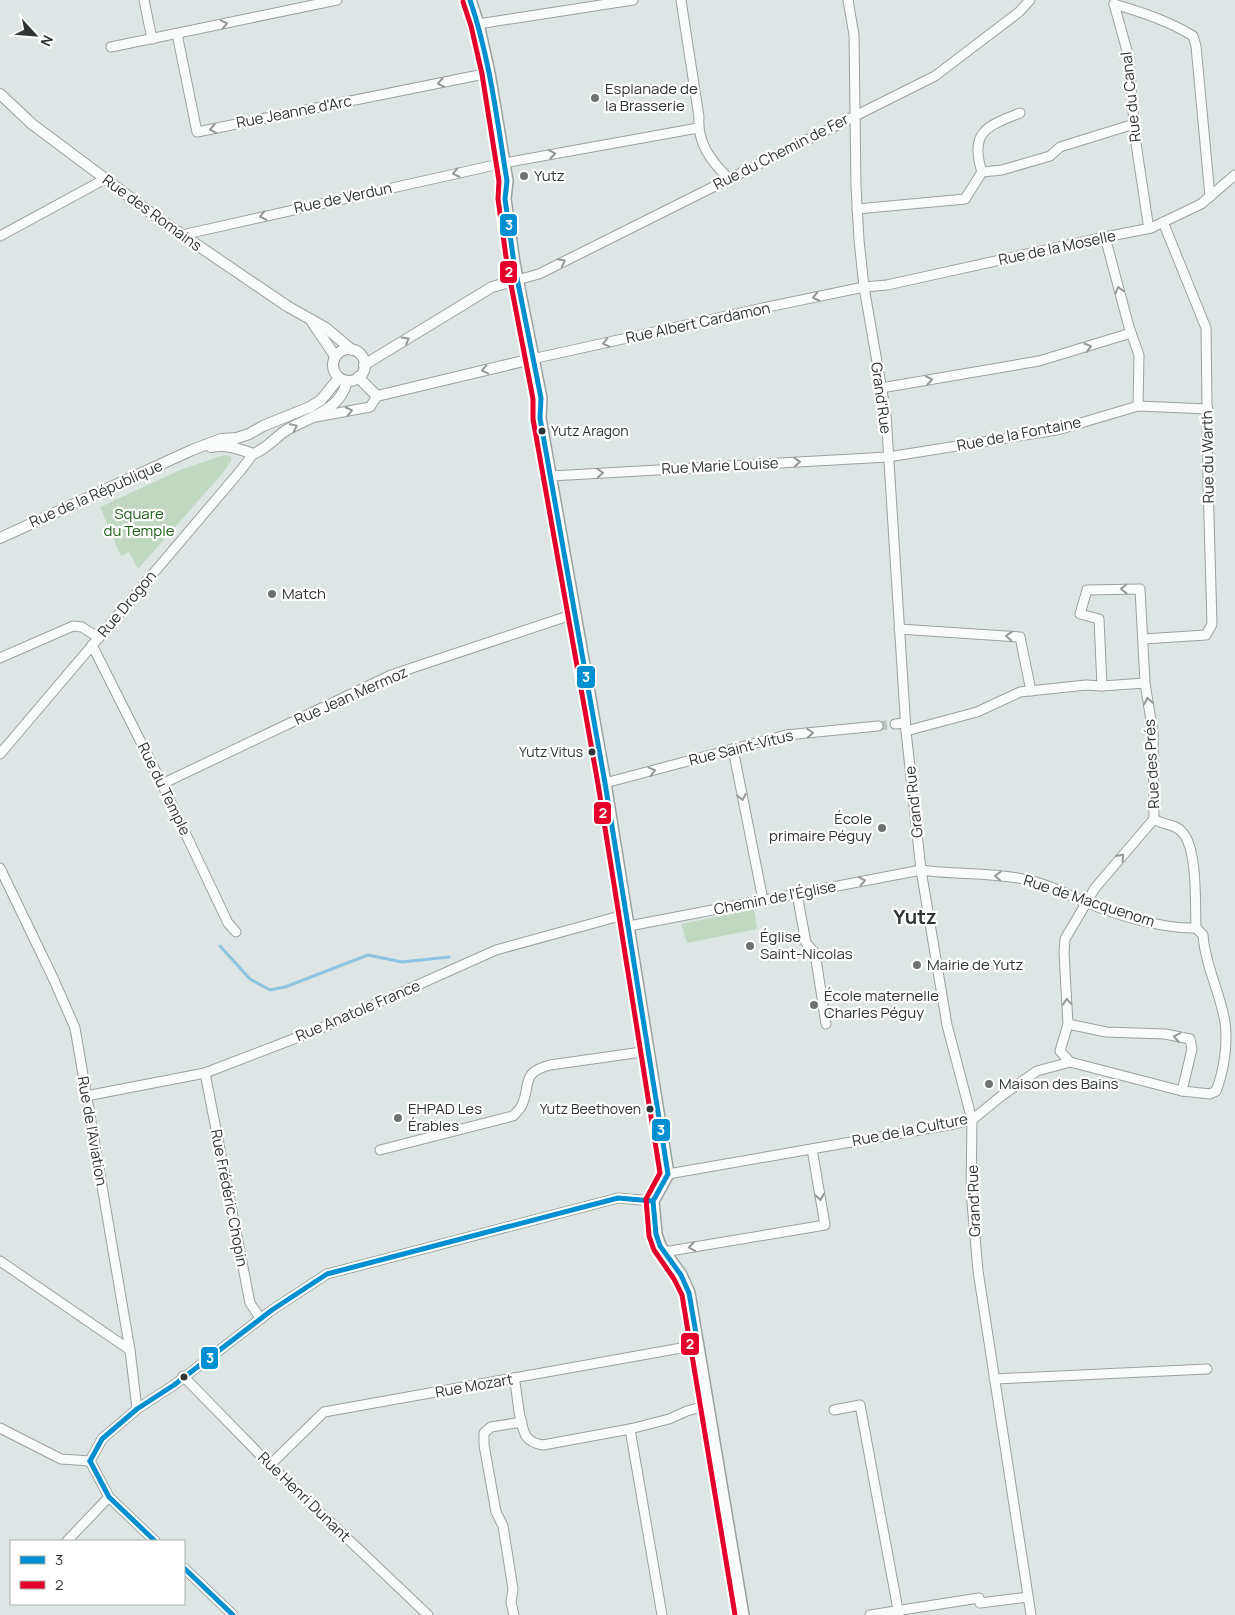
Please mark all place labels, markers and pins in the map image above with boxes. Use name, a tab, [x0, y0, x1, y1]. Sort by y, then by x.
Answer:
place label: Esplanade de la Brasserie	[605, 78, 698, 116]
marker: Esplanade de la Brasserie	[589, 92, 601, 104]
place label: Yutz	[534, 165, 565, 186]
marker: Yutz	[518, 170, 530, 182]
place label: Yutz Aragon	[551, 421, 629, 440]
marker: Yutz Aragon	[537, 426, 547, 436]
place label: Match	[282, 583, 326, 604]
marker: Match	[266, 588, 278, 600]
place label: Yutz Vitus	[519, 742, 583, 761]
marker: Yutz Vitus	[587, 747, 597, 757]
place label: École primaire Péguy	[769, 808, 872, 846]
marker: École primaire Péguy	[876, 822, 888, 834]
place label: Église Saint-Nicolas	[760, 926, 853, 964]
marker: Église Saint-Nicolas	[744, 940, 756, 952]
place label: Mairie de Yutz	[927, 954, 1023, 975]
marker: Mairie de Yutz	[911, 959, 923, 971]
place label: École maternelle Charles Péguy	[824, 985, 939, 1023]
marker: École maternelle Charles Péguy	[808, 999, 820, 1011]
place label: Maison des Bains	[999, 1073, 1119, 1094]
marker: Maison des Bains	[983, 1078, 995, 1090]
place label: EHPAD Les Érables	[408, 1098, 482, 1136]
place label: Yutz Beethoven	[540, 1099, 641, 1118]
marker: Yutz Beethoven	[645, 1104, 655, 1114]
marker: EHPAD Les Érables	[392, 1112, 404, 1124]
unlabelled marker	[179, 1372, 189, 1382]

